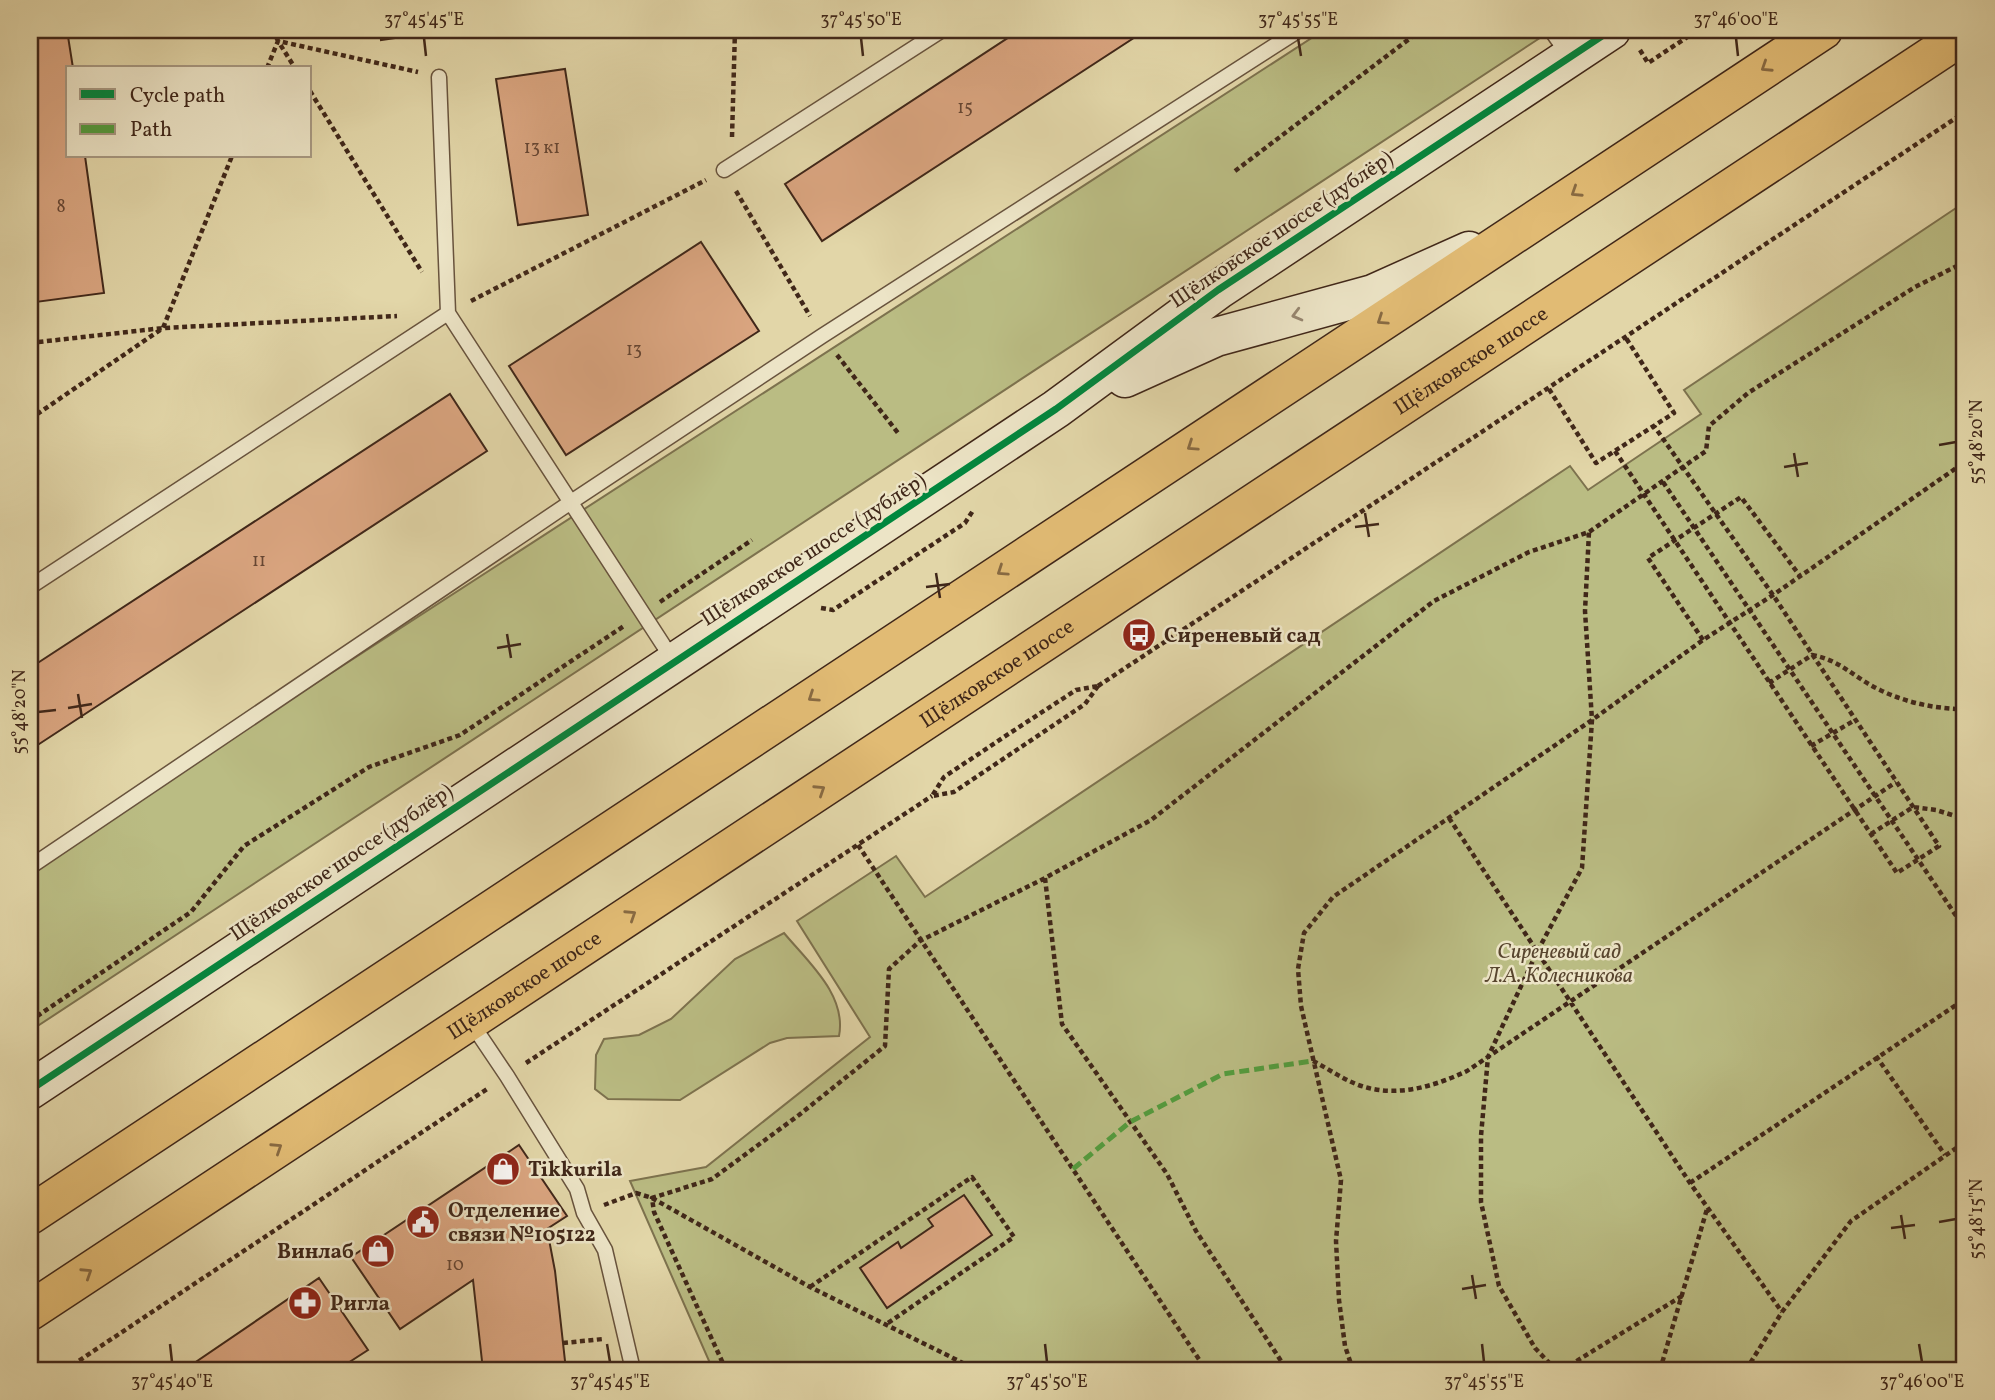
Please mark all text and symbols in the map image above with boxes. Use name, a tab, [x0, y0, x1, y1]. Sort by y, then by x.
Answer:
text: 37°45'45"E	[384, 8, 464, 33]
text: 37°45'50"E	[820, 8, 902, 33]
text: 37°45'55"E	[1258, 8, 1338, 33]
text: 37°46'00"E	[1694, 8, 1779, 33]
one-way arrow	[1761, 59, 1774, 71]
legend	[66, 66, 312, 158]
text: Cycle path	[130, 82, 225, 111]
house number: 15	[957, 96, 973, 121]
text: Path	[130, 116, 172, 145]
house number: 13 к1	[524, 136, 560, 161]
street label: Щёлковское шоссе (дублёр)	[1165, 145, 1399, 316]
one-way arrow	[1570, 184, 1583, 197]
house number: 8	[56, 195, 66, 220]
street label: Щёлковское шоссе	[1389, 300, 1554, 423]
one-way arrow	[1292, 306, 1304, 321]
one-way arrow	[1377, 312, 1390, 324]
house number: 13	[626, 338, 642, 363]
text: 55°48'20"N	[1965, 400, 1990, 485]
one-way arrow	[1187, 437, 1200, 450]
street label: Щёлковское шоссе (дублёр)	[696, 466, 932, 634]
house number: 11	[252, 549, 266, 574]
one-way arrow	[997, 563, 1010, 576]
street label: Щёлковское шоссе	[914, 613, 1080, 736]
bus stop icon: Сиреневый сад	[1120, 616, 1158, 654]
place label: Сиреневый сад	[1164, 622, 1321, 651]
text: 55°48'20"N	[8, 670, 33, 755]
one-way arrow	[808, 689, 821, 701]
street label: Щёлковское шоссе (дублёр)	[225, 778, 459, 949]
one-way arrow	[813, 785, 826, 798]
one-way arrow	[623, 911, 636, 924]
street label: Щёлковское шоссе	[442, 925, 608, 1048]
park label: Сиреневый сад Л.А. Колесникова	[1484, 938, 1633, 991]
one-way arrow	[269, 1144, 282, 1157]
shop icon: Tikkurila	[484, 1150, 522, 1188]
place label: Tikkurila	[528, 1156, 622, 1185]
text: 55°48'15"N	[1965, 1179, 1990, 1259]
place label: Отделение связи №105122	[448, 1197, 596, 1250]
public building icon: Отделение связи №105122	[404, 1203, 442, 1241]
shop icon: Винлаб	[359, 1232, 397, 1270]
place label: Винлаб	[277, 1238, 354, 1267]
house number: 10	[446, 1253, 464, 1278]
one-way arrow	[79, 1269, 92, 1282]
pharmacy icon: Ригла	[286, 1284, 324, 1322]
place label: Ригла	[330, 1290, 390, 1319]
text: 37°45'40"E	[131, 1370, 213, 1395]
text: 37°45'45"E	[570, 1370, 650, 1395]
text: 37°45'50"E	[1006, 1370, 1088, 1395]
text: 37°45'55"E	[1444, 1370, 1524, 1395]
text: 37°46'00"E	[1880, 1370, 1965, 1395]

